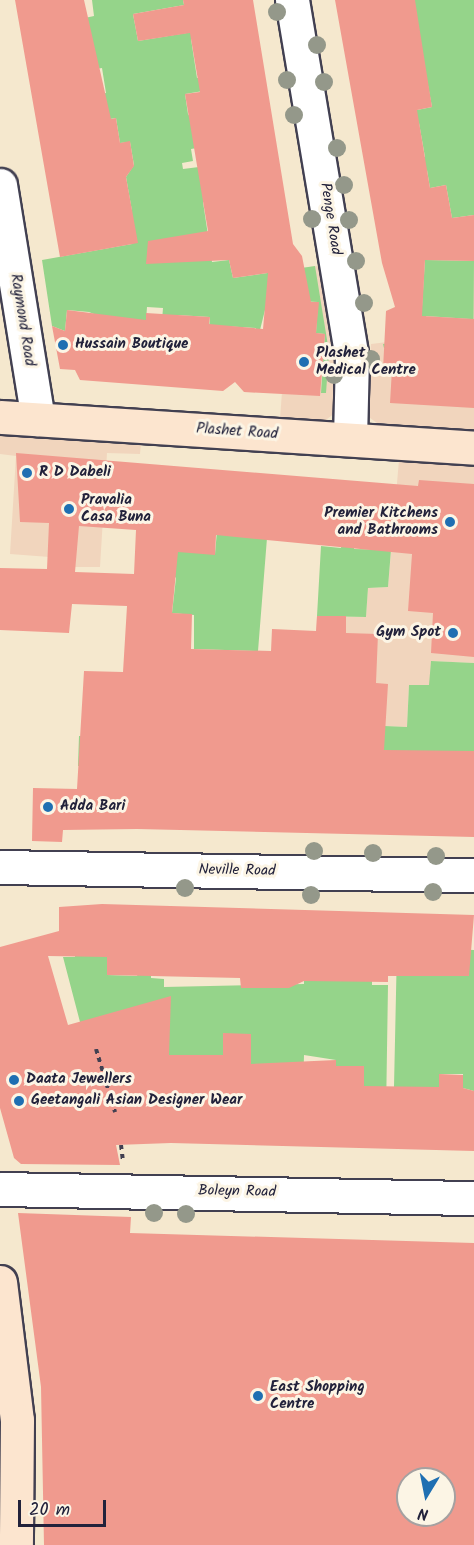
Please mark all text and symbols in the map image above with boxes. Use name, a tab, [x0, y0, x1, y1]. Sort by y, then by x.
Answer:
street label: Penge Road	[315, 182, 345, 256]
street label: Raymond Road	[6, 273, 38, 367]
place label: Hussain Boutique	[75, 336, 188, 354]
marker: Hussain Boutique	[56, 338, 70, 352]
place label: Plashet Medical Centre	[316, 344, 416, 379]
marker: Plashet Medical Centre	[297, 355, 311, 369]
street label: Plashet Road	[196, 420, 278, 444]
place label: R D Dabeli	[39, 464, 111, 482]
marker: R D Dabeli	[20, 466, 34, 480]
place label: Pravalia Casa Buna	[81, 491, 151, 526]
marker: Pravalia Casa Buna	[62, 502, 76, 516]
place label: Premier Kitchens and Bathrooms	[324, 504, 438, 539]
marker: Premier Kitchens and Bathrooms	[443, 515, 457, 529]
place label: Gym Spot	[376, 624, 441, 642]
marker: Gym Spot	[446, 626, 460, 640]
place label: Adda Bari	[60, 798, 125, 816]
marker: Adda Bari	[41, 800, 55, 814]
street label: Neville Road	[198, 861, 276, 881]
place label: Daata Jewellers	[26, 1071, 132, 1089]
marker: Daata Jewellers	[7, 1073, 21, 1087]
place label: Geetangali Asian Designer Wear	[31, 1092, 242, 1110]
marker: Geetangali Asian Designer Wear	[12, 1094, 26, 1108]
street label: Boleyn Road	[198, 1182, 276, 1202]
place label: East Shopping Centre	[270, 1378, 365, 1413]
marker: East Shopping Centre	[251, 1389, 265, 1403]
north arrow	[396, 1467, 456, 1527]
scale bar	[21, 1488, 110, 1526]
text: 20 m	[29, 1496, 70, 1525]
text: N	[416, 1500, 430, 1526]

